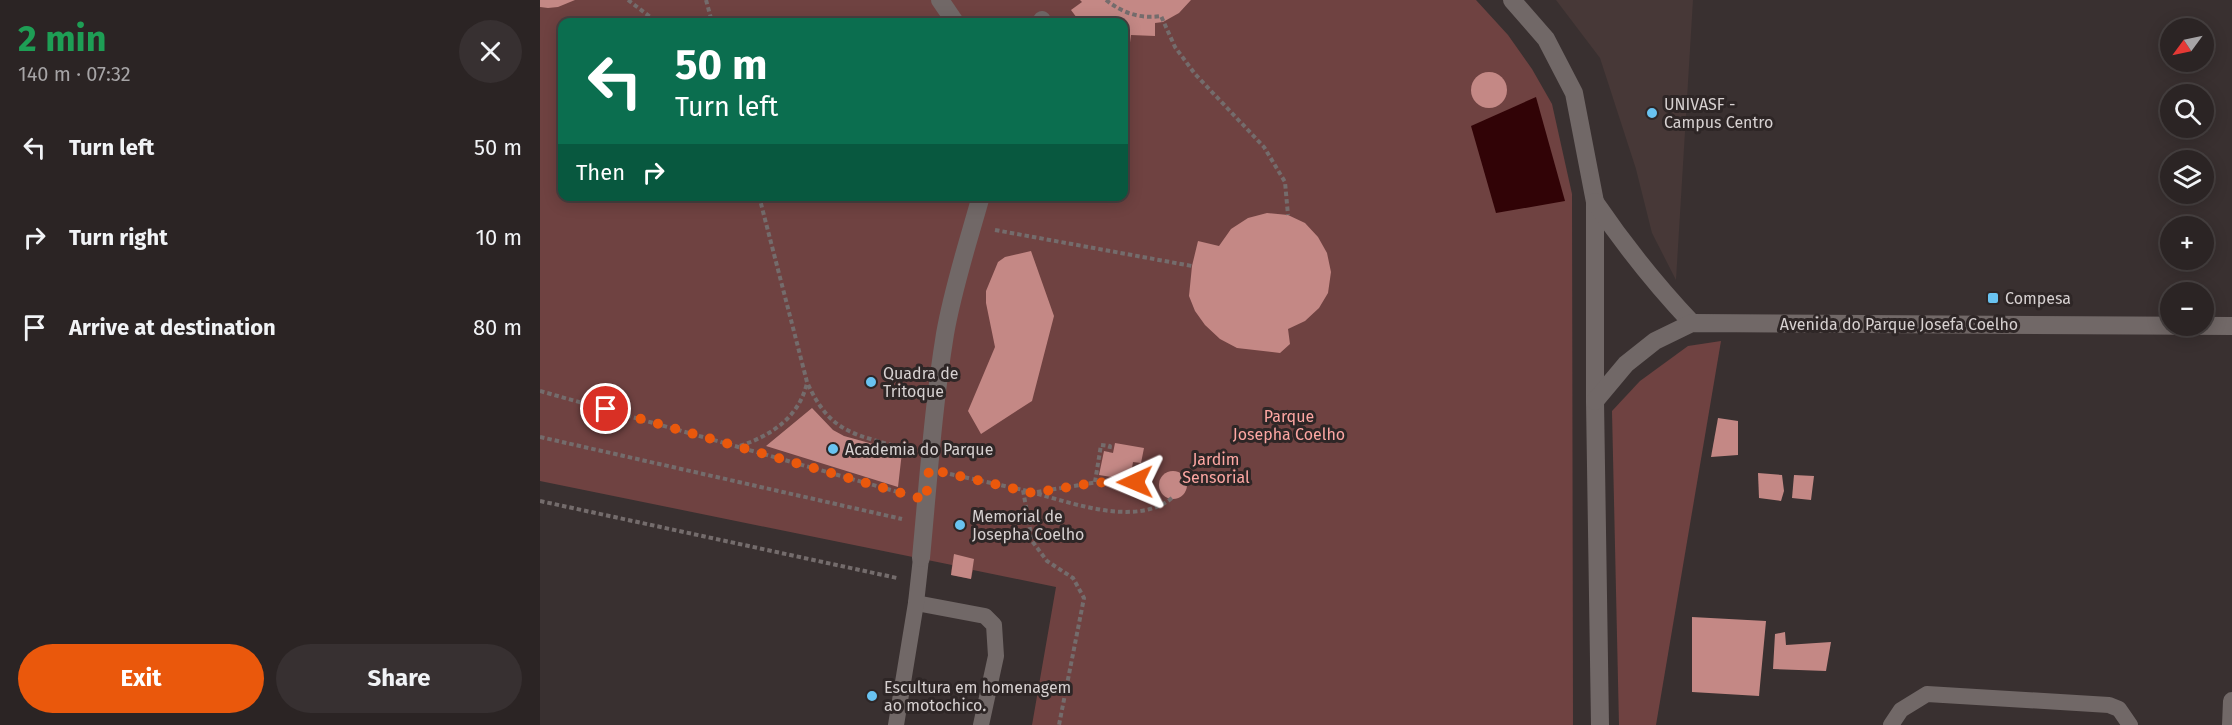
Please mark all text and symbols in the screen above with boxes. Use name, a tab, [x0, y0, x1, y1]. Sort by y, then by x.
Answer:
text: 2 min	[18, 17, 107, 61]
north arrow	[2160, 18, 2214, 72]
map controls	[2160, 18, 2214, 336]
button: close	[459, 20, 522, 83]
text: 50 m	[675, 40, 768, 90]
icon: left	[576, 42, 654, 120]
text: 140 m · 07:32	[18, 62, 131, 86]
button: search	[2160, 84, 2214, 138]
text: Turn left	[675, 91, 778, 123]
place label: UNIVASF - Campus Centro	[1664, 95, 1773, 132]
marker: UNIVASF - Campus Centro	[1645, 106, 1659, 120]
icon: left	[18, 131, 51, 164]
text: Turn left	[69, 134, 154, 161]
text: 50 m	[474, 134, 522, 161]
button: layers	[2160, 150, 2214, 204]
icon: right	[637, 156, 670, 189]
text: Then	[576, 159, 625, 186]
button: +	[2160, 216, 2214, 270]
icon: right	[18, 221, 51, 254]
text: Turn right	[69, 224, 168, 251]
text: 10 m	[476, 224, 522, 251]
button: −	[2160, 282, 2214, 336]
place label: Compesa	[2005, 289, 2071, 308]
marker: Compesa	[1986, 291, 2000, 305]
icon: arrive	[18, 311, 51, 344]
text: Arrive at destination	[69, 314, 276, 341]
text: 80 m	[473, 314, 522, 341]
street label: Avenida do Parque Josefa Coelho	[1780, 315, 2018, 334]
place label: Quadra de Tritoque	[883, 364, 959, 401]
marker: Quadra de Tritoque	[864, 375, 878, 389]
pin	[580, 383, 631, 434]
icon: arrive	[589, 392, 622, 425]
park label: Parque Josepha Coelho	[1233, 407, 1345, 444]
place label: Academia do Parque	[845, 440, 993, 459]
marker: Academia do Parque	[826, 442, 840, 456]
position arrow	[1103, 450, 1167, 514]
park label: Jardim Sensorial	[1182, 450, 1250, 487]
place label: Memorial de Josepha Coelho	[972, 507, 1084, 544]
marker: Memorial de Josepha Coelho	[953, 518, 967, 532]
button: Exit	[18, 644, 264, 713]
button: Share	[276, 644, 522, 713]
place label: Escultura em homenagem ao motochico.	[884, 678, 1071, 715]
marker: Escultura em homenagem ao motochico.	[865, 689, 879, 703]

